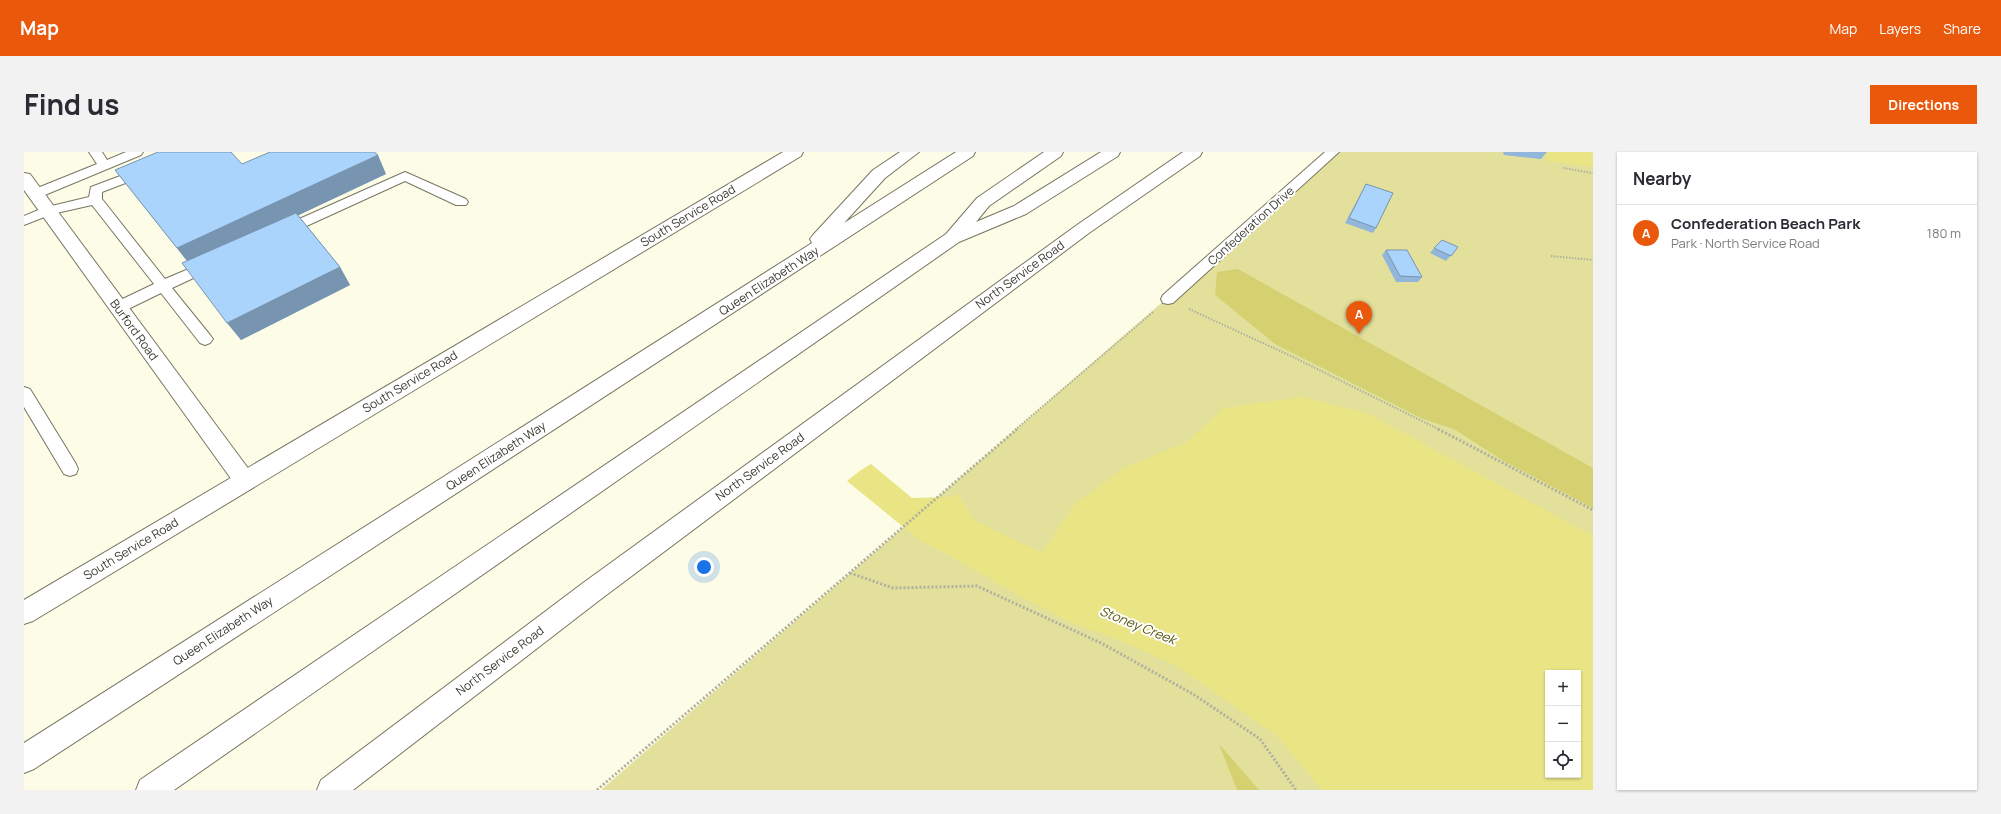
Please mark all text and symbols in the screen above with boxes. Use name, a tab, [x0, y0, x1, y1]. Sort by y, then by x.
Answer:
text: Map	[20, 15, 59, 41]
text: Map	[1829, 19, 1857, 38]
text: Layers	[1879, 19, 1921, 38]
text: Share	[1943, 19, 1981, 38]
text: Find us	[24, 85, 119, 123]
button: Directions	[1870, 85, 1977, 124]
text: Nearby	[1633, 167, 1691, 190]
street label: South Service Road	[637, 180, 738, 251]
street label: Confederation Drive	[1204, 182, 1298, 269]
text: Confederation Beach Park	[1671, 213, 1860, 234]
text: A	[1642, 224, 1650, 242]
text: 180 m	[1927, 224, 1961, 242]
text: Park · North Service Road	[1671, 234, 1820, 252]
street label: North Service Road	[972, 237, 1068, 313]
street label: Queen Elizabeth Way	[715, 241, 823, 319]
street label: Burford Road	[106, 296, 162, 364]
pin: A	[1346, 301, 1372, 334]
street label: South Service Road	[359, 346, 460, 417]
street label: Queen Elizabeth Way	[442, 416, 550, 494]
street label: North Service Road	[712, 429, 808, 505]
street label: South Service Road	[80, 513, 181, 584]
your location	[694, 557, 714, 577]
street label: Queen Elizabeth Way	[169, 591, 277, 669]
water label: Stoney Creek	[1097, 602, 1181, 649]
street label: North Service Road	[452, 622, 547, 699]
map controls	[1545, 670, 1581, 778]
button: +	[1545, 670, 1581, 706]
button: −	[1545, 706, 1581, 742]
button: locate	[1545, 742, 1581, 778]

